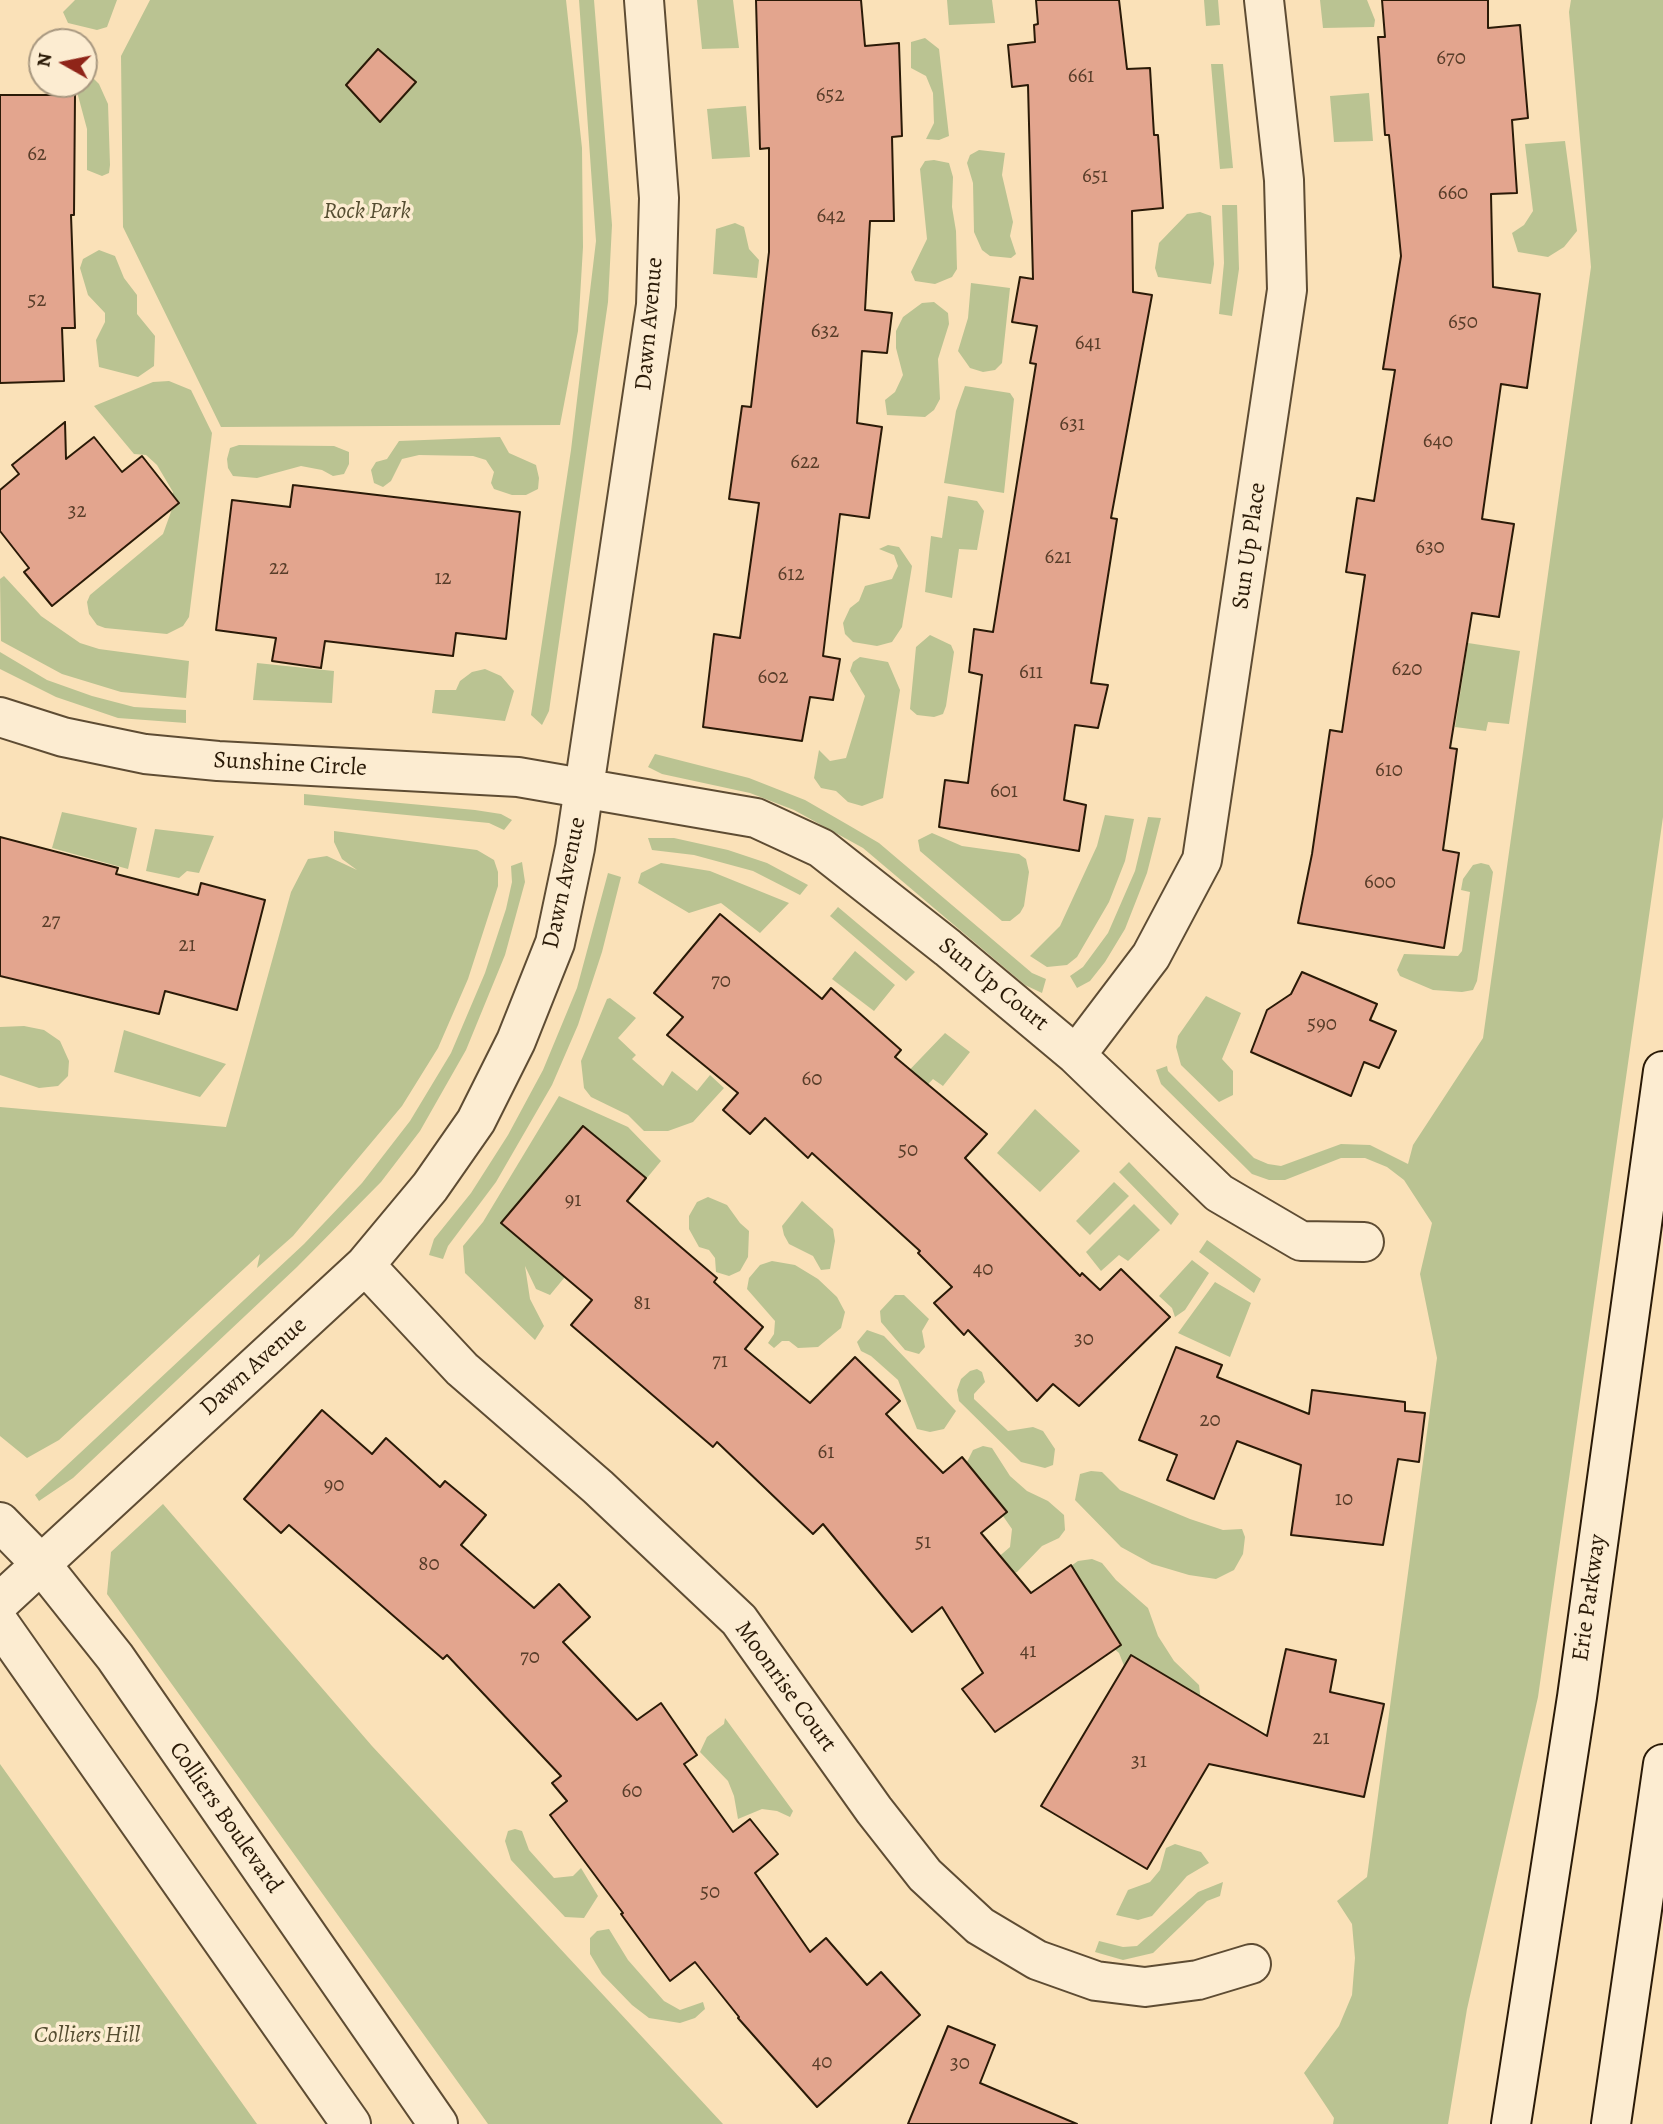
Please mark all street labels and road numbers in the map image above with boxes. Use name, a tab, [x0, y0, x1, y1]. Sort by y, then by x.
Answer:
street label: Dawn Avenue	[630, 256, 670, 392]
street label: Sun Up Place	[1227, 481, 1273, 611]
street label: Sunshine Circle	[212, 747, 368, 783]
street label: Dawn Avenue	[537, 815, 593, 951]
street label: Sun Up Court	[932, 932, 1054, 1038]
street label: Dawn Avenue	[195, 1312, 313, 1422]
street label: Erie Parkway	[1567, 1533, 1613, 1663]
street label: Moonrise Court	[728, 1616, 842, 1758]
street label: Colliers Boulevard	[162, 1737, 288, 1899]

